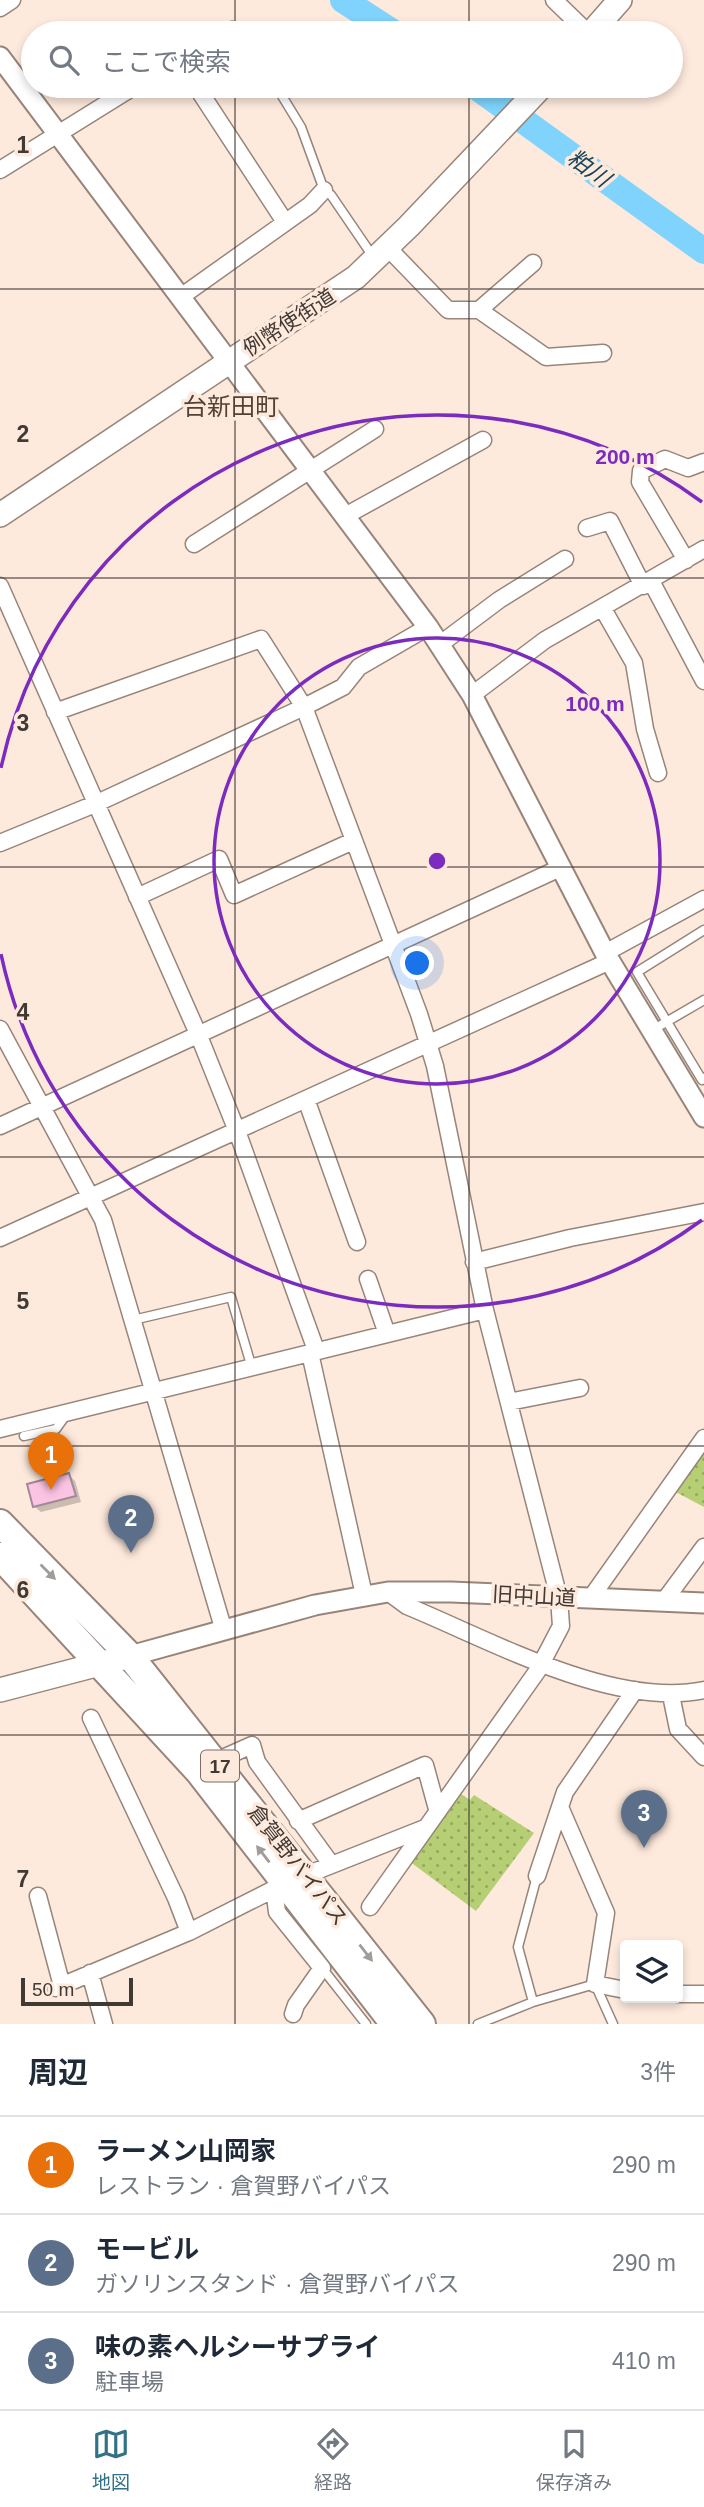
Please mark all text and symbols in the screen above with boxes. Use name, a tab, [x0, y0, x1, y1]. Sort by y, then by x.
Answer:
search box	[21, 21, 683, 98]
icon: search	[45, 41, 83, 79]
text: ここで検索	[101, 47, 231, 77]
text: 1	[17, 132, 30, 158]
water label: 粕川	[563, 144, 618, 194]
street label: 例幣使街道	[239, 284, 339, 360]
district label: 台新田町	[183, 393, 279, 420]
text: 2	[17, 421, 29, 447]
text: 200 m	[595, 445, 655, 468]
text: 100 m	[565, 692, 625, 715]
text: 3	[17, 710, 29, 736]
centre of rings	[425, 849, 449, 873]
your location	[400, 946, 434, 980]
text: 4	[17, 999, 30, 1025]
text: 5	[17, 1288, 30, 1314]
pin: 1	[28, 1432, 74, 1490]
pin: 2	[108, 1495, 154, 1553]
one-way arrow	[39, 1563, 56, 1580]
text: 6	[17, 1577, 29, 1603]
street label: 旧中山道	[491, 1582, 577, 1610]
road number: 17	[201, 1750, 239, 1782]
pin: 3	[621, 1790, 667, 1848]
street label: 倉賀野バイパス	[244, 1800, 352, 1930]
one-way arrow	[255, 1845, 270, 1863]
text: 7	[17, 1866, 29, 1892]
map controls	[620, 1940, 683, 2003]
button: layers	[620, 1940, 683, 2003]
one-way arrow	[359, 1943, 374, 1961]
scale bar	[21, 1975, 133, 2007]
text: 50 m	[32, 1979, 74, 2000]
text: 周辺	[28, 2056, 88, 2089]
text: 3件	[640, 2059, 676, 2085]
text: ラーメン山岡家	[95, 2136, 276, 2166]
text: 1	[45, 2152, 57, 2178]
text: 290 m	[612, 2152, 676, 2178]
text: レストラン · 倉賀野バイパス	[95, 2173, 391, 2199]
text: モービル	[95, 2234, 199, 2264]
text: 2	[45, 2250, 57, 2276]
text: 290 m	[612, 2250, 676, 2276]
text: ガソリンスタンド · 倉賀野バイパス	[95, 2271, 460, 2297]
text: 味の素ヘルシーサプライ	[95, 2332, 380, 2362]
text: 3	[45, 2348, 57, 2374]
text: 410 m	[612, 2348, 676, 2374]
text: 駐車場	[95, 2369, 164, 2395]
tab: 地図	[92, 2425, 130, 2494]
tab: 経路	[314, 2425, 352, 2494]
tab: 保存済み	[536, 2425, 612, 2494]

